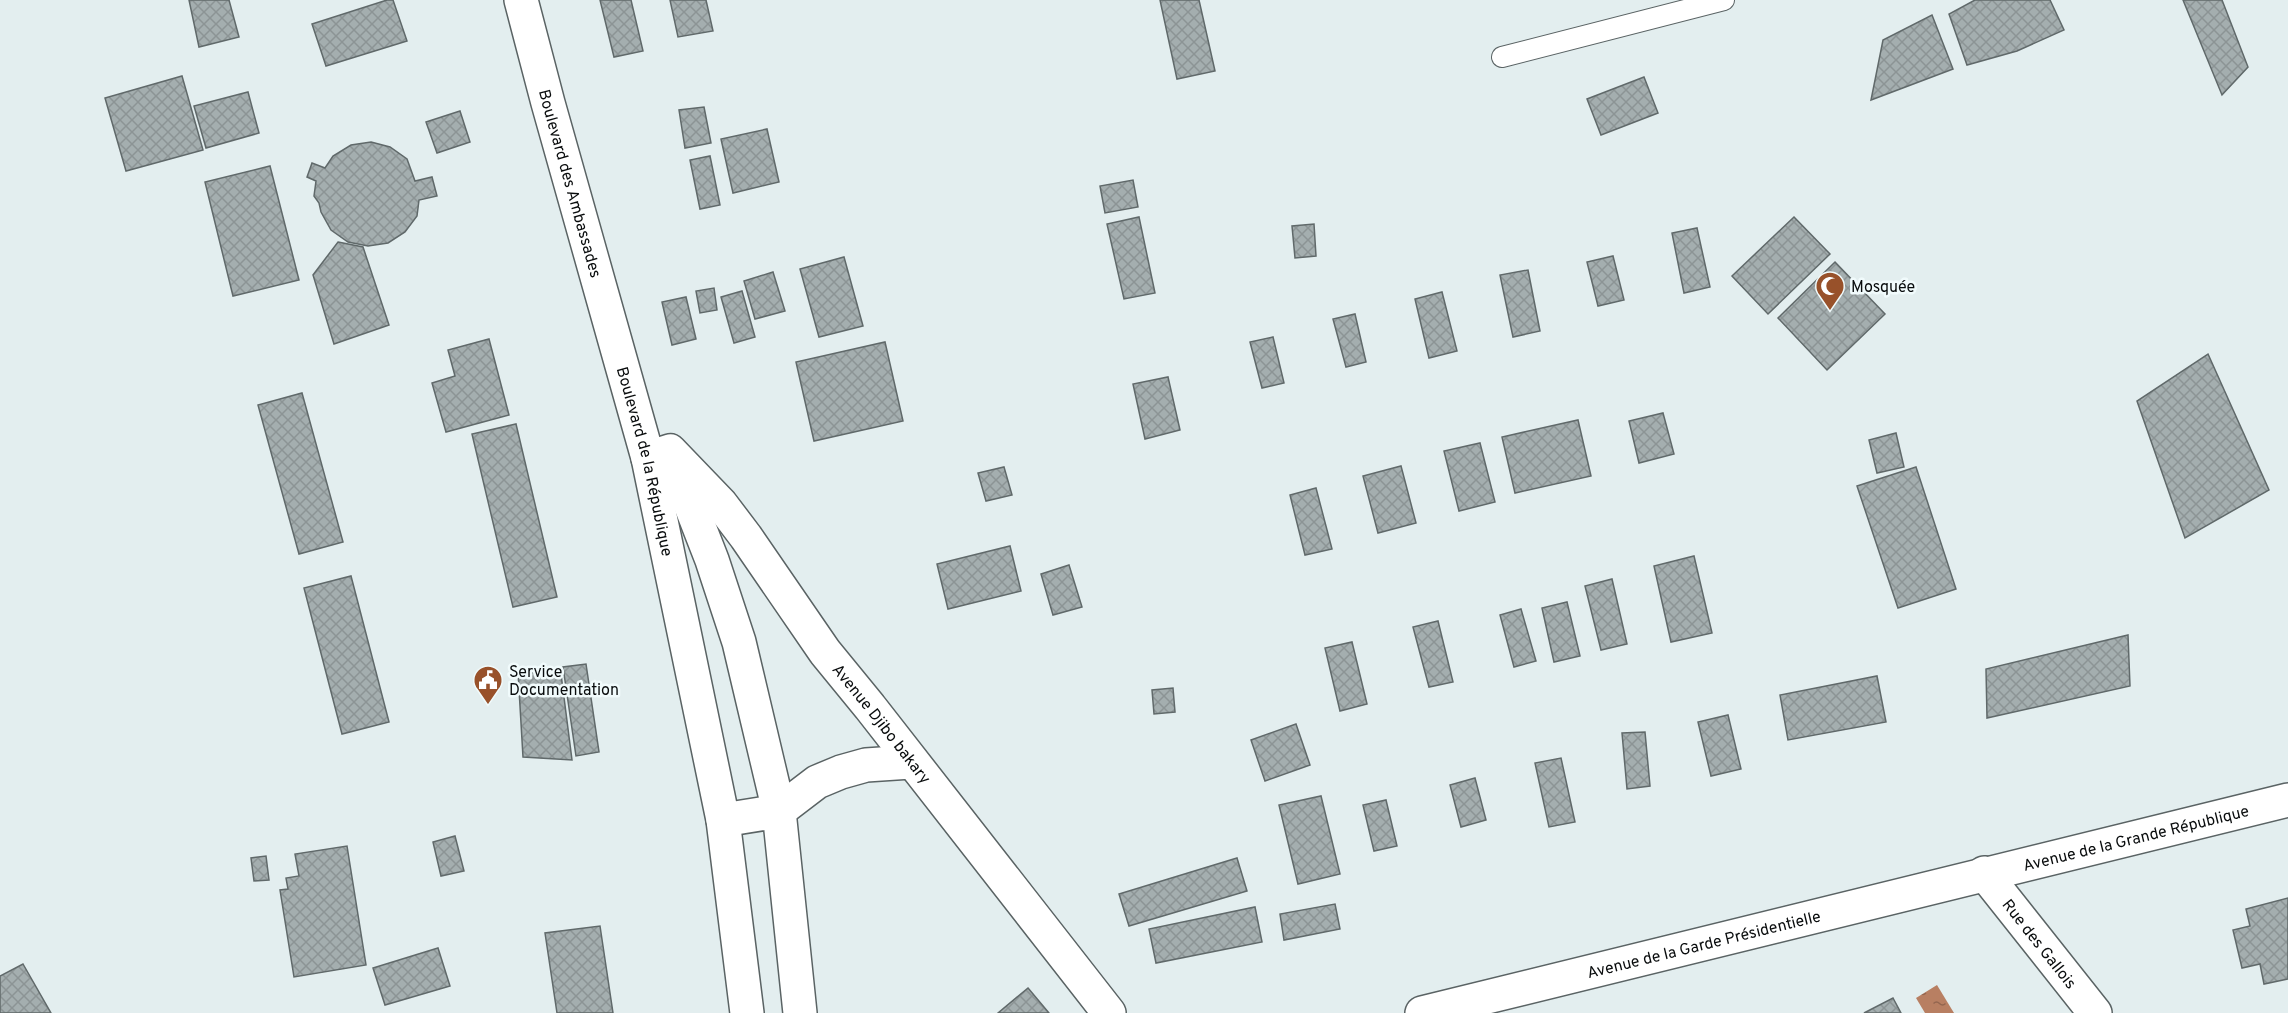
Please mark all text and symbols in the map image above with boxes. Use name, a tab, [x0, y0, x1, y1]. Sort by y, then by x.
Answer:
street label: Boulevard des Ambassades	[533, 88, 605, 280]
mosque icon: Mosquée	[1814, 270, 1846, 312]
place label: Mosquée	[1851, 278, 1915, 298]
street label: Boulevard de la République	[611, 365, 676, 558]
street label: Avenue Djibo bakary	[827, 661, 934, 789]
place label: Service Documentation	[509, 663, 619, 701]
public building icon: Service Documentation	[472, 664, 504, 706]
street label: Avenue de la Grande République	[2021, 802, 2251, 877]
street label: Rue des Gallois	[1997, 896, 2080, 994]
street label: Avenue de la Garde Présidentielle	[1585, 907, 1823, 984]

